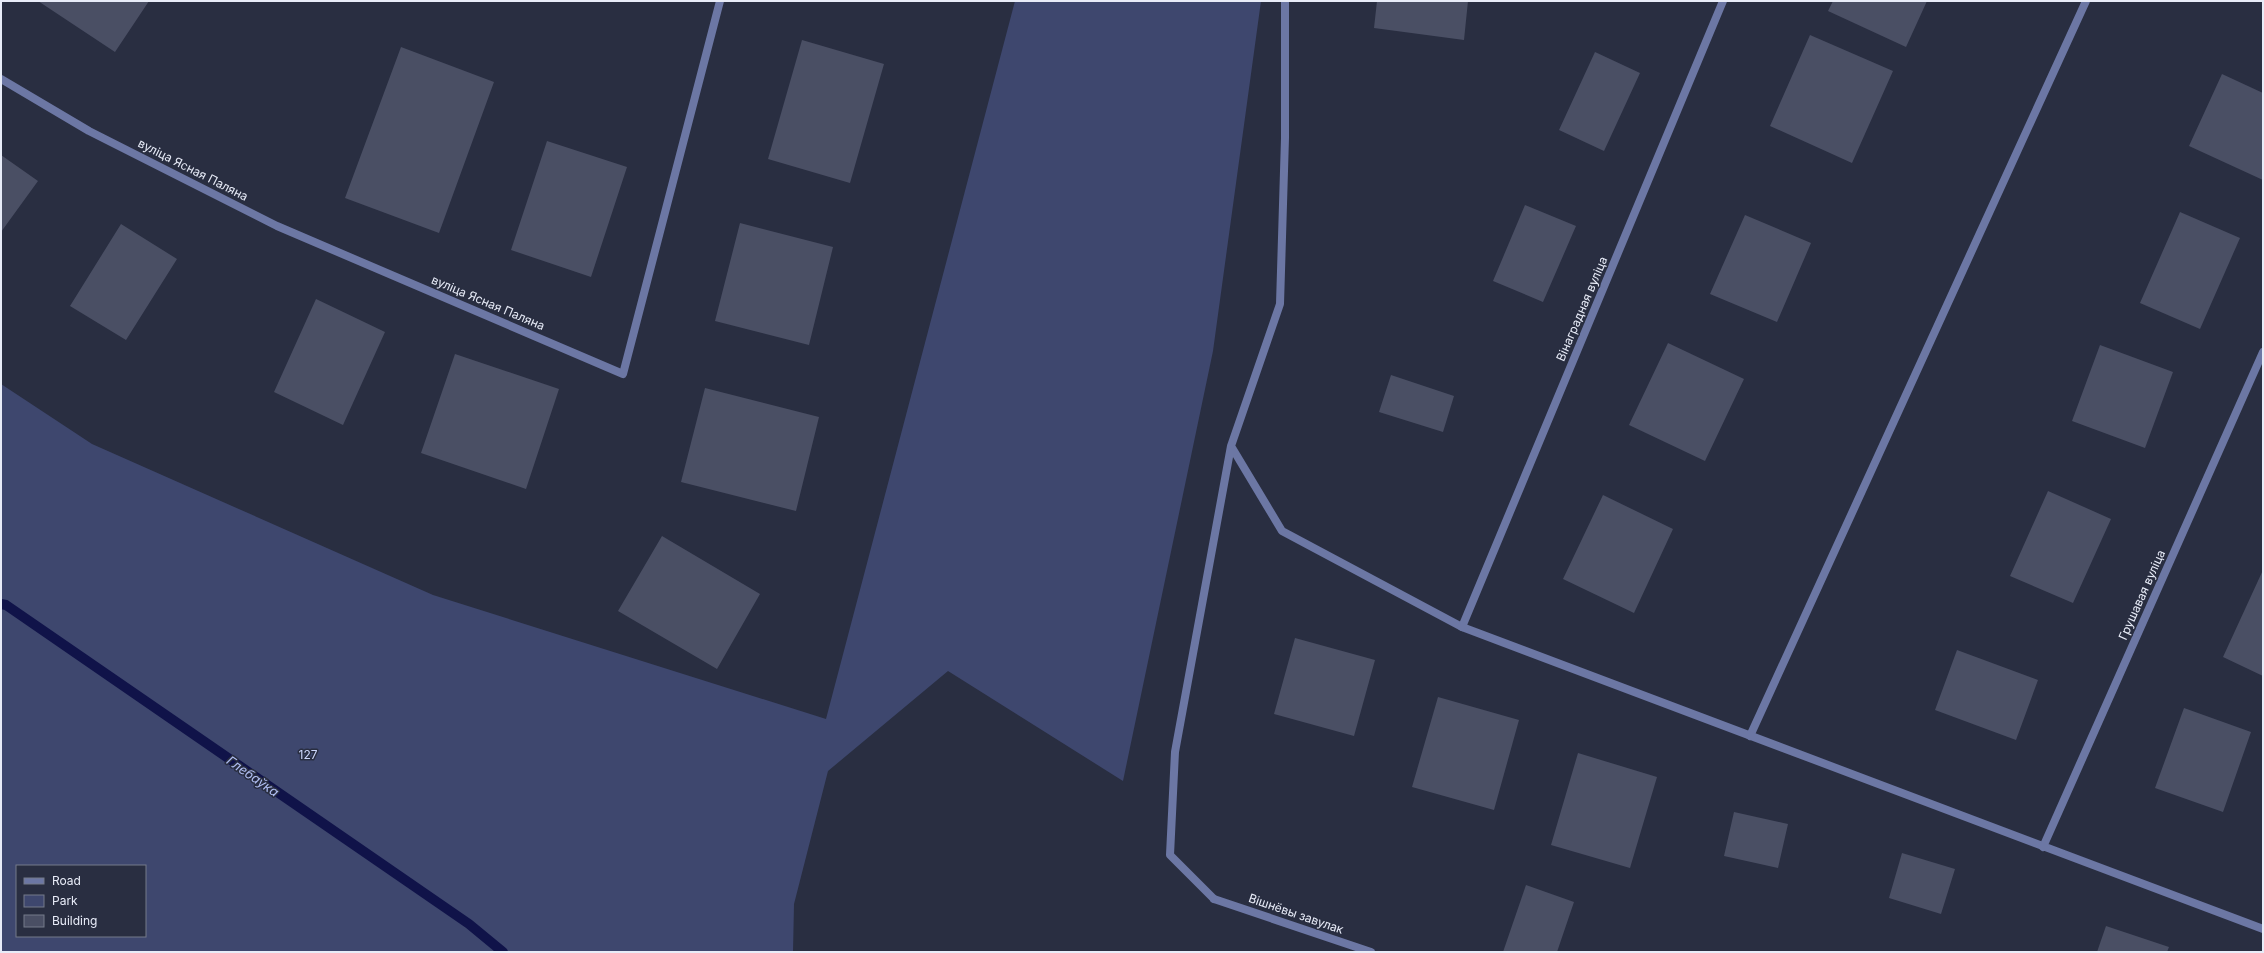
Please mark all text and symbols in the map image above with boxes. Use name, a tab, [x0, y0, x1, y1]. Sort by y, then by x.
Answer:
street label: вуліца Ясная Паляна	[136, 135, 251, 204]
street label: Вінаградная вуліца	[1553, 254, 1610, 363]
street label: вуліца Ясная Паляна	[429, 272, 547, 333]
street label: Грушавая вуліца	[2115, 547, 2168, 642]
park label: 127	[299, 747, 318, 762]
water label: Глебаўка	[224, 752, 282, 800]
legend	[16, 865, 146, 937]
text: Road	[52, 873, 81, 888]
street label: Вішнёвы завулак	[1247, 890, 1346, 937]
text: Park	[52, 893, 78, 908]
text: Building	[52, 913, 97, 928]

